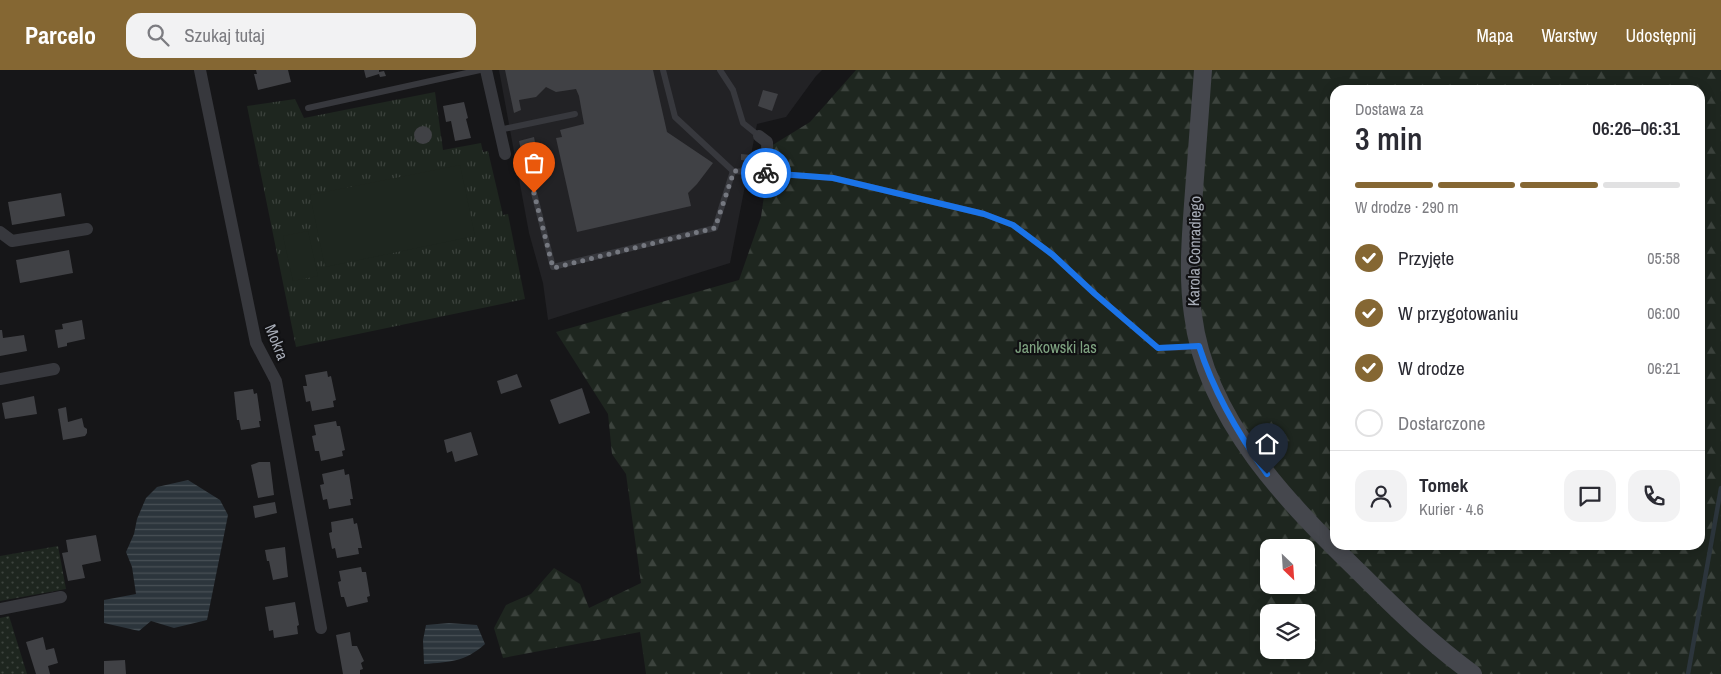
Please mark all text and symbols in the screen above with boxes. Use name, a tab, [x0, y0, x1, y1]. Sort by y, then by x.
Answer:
search box	[126, 13, 476, 58]
text: Parcelo	[25, 19, 96, 51]
icon: search	[144, 21, 172, 49]
text: Szukaj tutaj	[184, 22, 265, 48]
text: Mapa	[1476, 23, 1513, 48]
text: Warstwy	[1541, 23, 1597, 48]
text: Udostępnij	[1625, 23, 1696, 48]
text: Dostawa za	[1355, 98, 1424, 120]
text: 06:26–06:31	[1592, 115, 1680, 141]
text: 3 min	[1355, 117, 1423, 160]
pin	[513, 142, 555, 193]
courier	[741, 148, 791, 198]
icon: bag	[520, 149, 548, 177]
icon: bike	[752, 159, 780, 187]
street label: Karola Conradiego	[1182, 196, 1206, 306]
text: W drodze · 290 m	[1355, 196, 1459, 218]
icon: check	[1355, 244, 1383, 272]
text: Przyjęte	[1398, 245, 1454, 271]
text: 05:58	[1647, 247, 1680, 269]
icon: check	[1355, 299, 1383, 327]
text: W przygotowaniu	[1398, 300, 1518, 326]
text: 06:00	[1647, 302, 1680, 324]
street label: Mokra	[260, 321, 294, 364]
park label: Jankowski las	[1015, 336, 1097, 358]
icon: check	[1355, 354, 1383, 382]
text: W drodze	[1398, 355, 1465, 381]
text: 06:21	[1647, 357, 1680, 379]
text: Dostarczone	[1398, 410, 1485, 436]
pin	[1246, 423, 1288, 474]
icon: home	[1253, 430, 1281, 458]
button: person	[1355, 470, 1407, 522]
button: chat	[1564, 470, 1616, 522]
button: phone	[1628, 470, 1680, 522]
text: Tomek	[1419, 472, 1468, 498]
text: Kurier · 4.6	[1419, 498, 1484, 520]
north arrow	[1260, 539, 1315, 594]
map controls	[1260, 539, 1315, 659]
button: layers	[1260, 604, 1315, 659]

